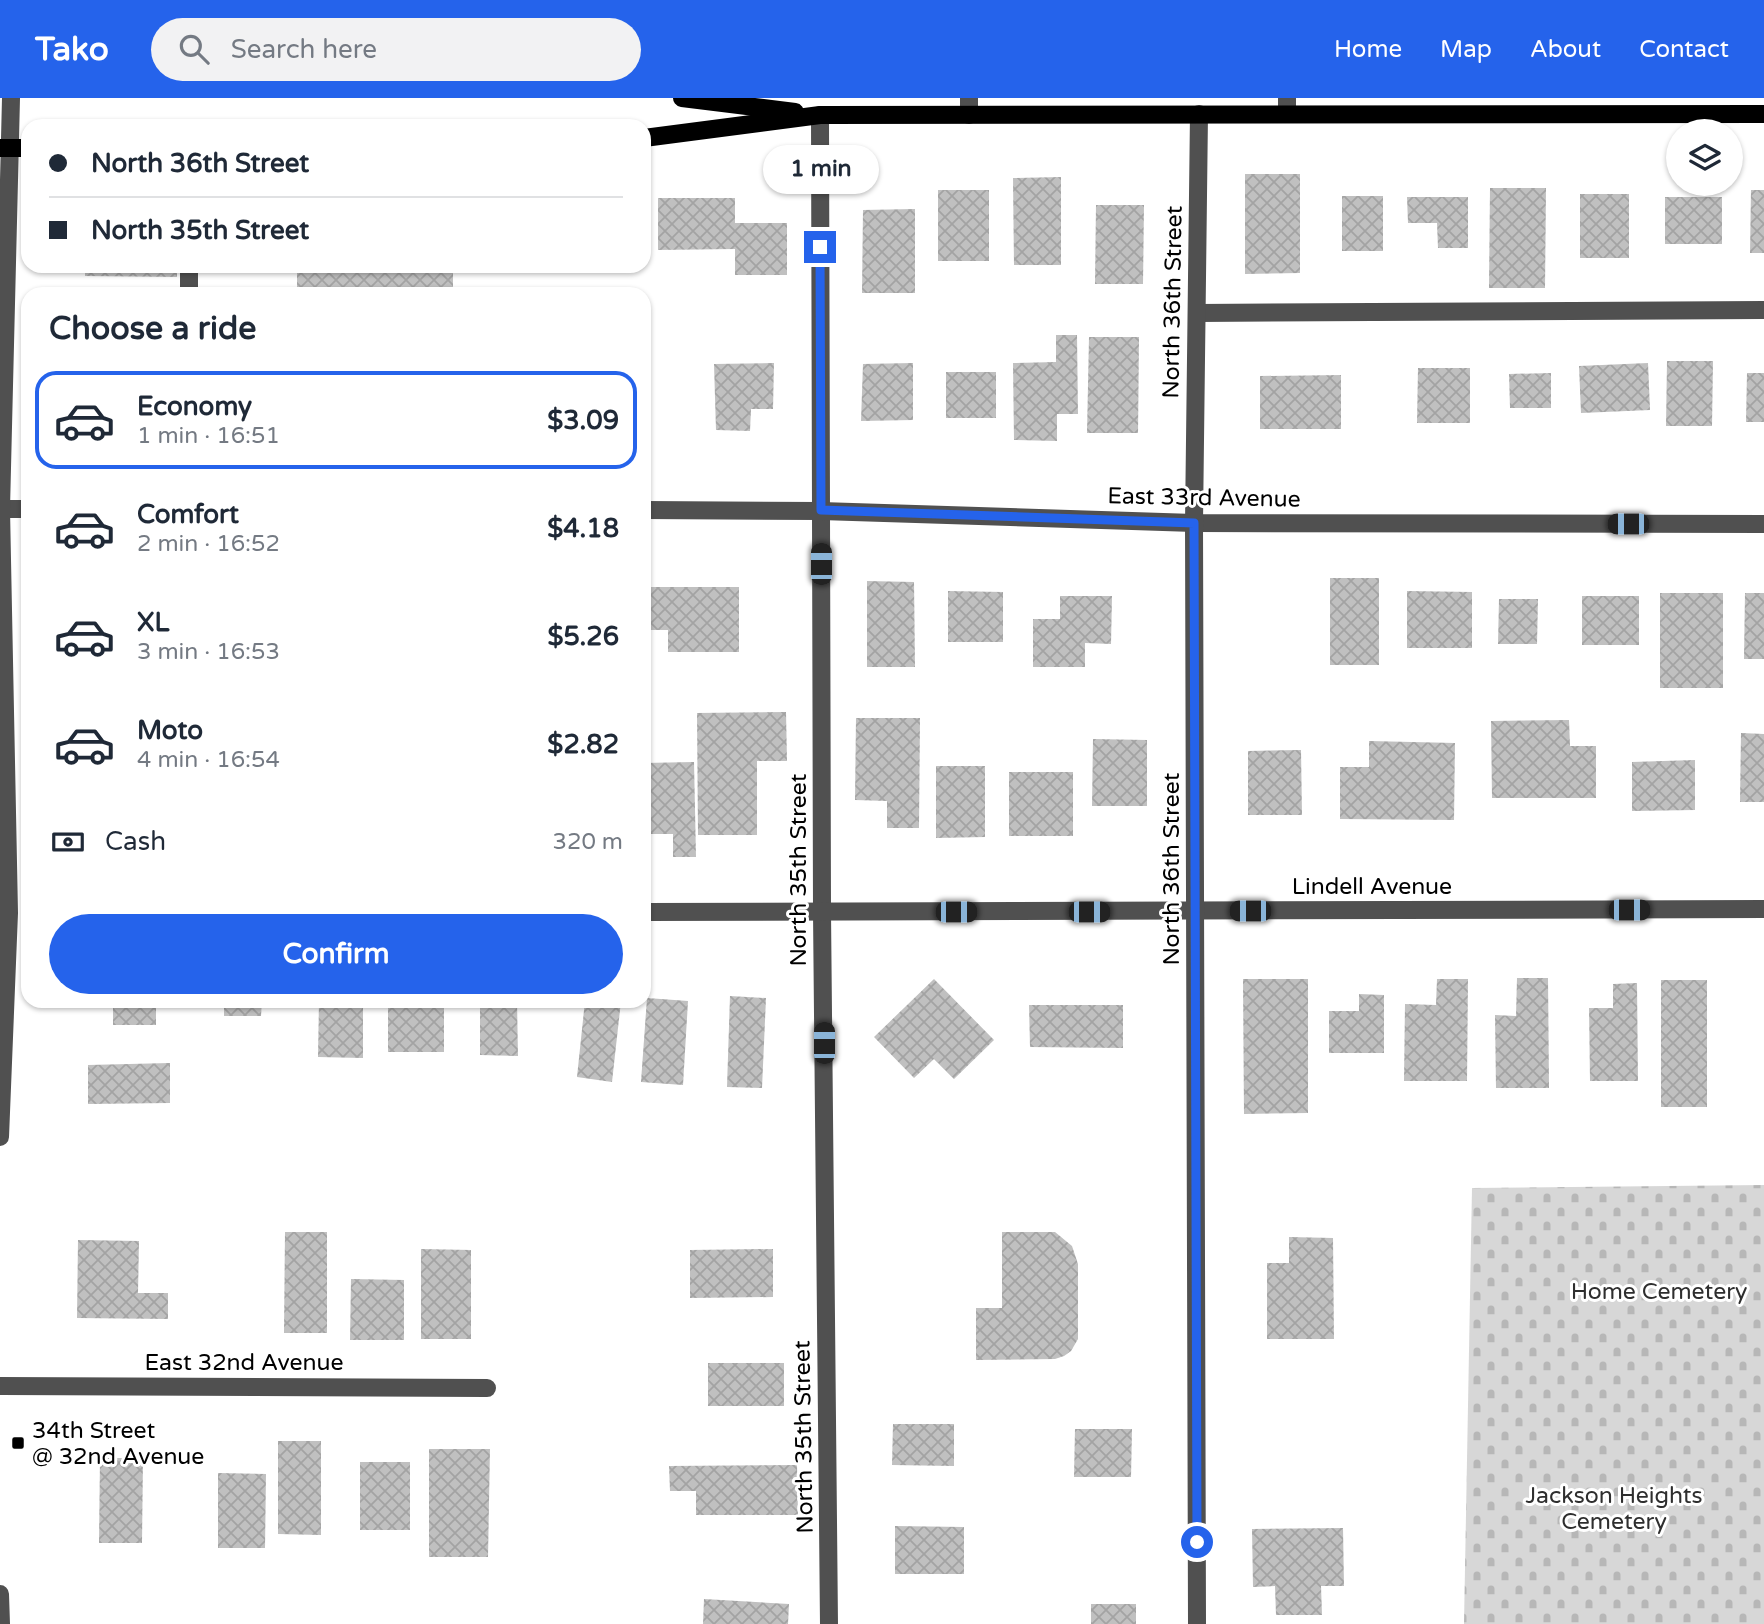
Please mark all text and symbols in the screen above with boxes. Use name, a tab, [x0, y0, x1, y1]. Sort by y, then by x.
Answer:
search box	[151, 18, 641, 81]
text: Tako	[35, 30, 109, 69]
icon: search	[175, 30, 213, 68]
text: Search here	[231, 34, 377, 65]
text: Home	[1334, 35, 1402, 64]
text: Map	[1440, 35, 1492, 64]
text: About	[1530, 35, 1601, 64]
text: Contact	[1639, 35, 1729, 64]
map controls	[1666, 119, 1743, 196]
button: layers	[1666, 119, 1743, 196]
callout: 1 min	[762, 145, 878, 194]
text: North 36th Street	[91, 148, 309, 179]
text: 1 min	[790, 155, 852, 183]
street label: North 36th Street	[1157, 205, 1189, 399]
text: North 35th Street	[91, 215, 309, 246]
route end	[804, 231, 836, 263]
text: Choose a ride	[49, 310, 256, 348]
icon: car	[53, 389, 116, 452]
text: Economy	[137, 391, 252, 422]
text: $3.09	[547, 405, 619, 436]
text: 1 min · 16:51	[137, 422, 280, 450]
street label: East 33rd Avenue	[1107, 482, 1301, 514]
icon: car	[53, 497, 116, 560]
text: Comfort	[137, 499, 239, 530]
text: $4.18	[547, 513, 619, 544]
car	[1608, 514, 1650, 535]
text: 2 min · 16:52	[137, 530, 280, 558]
car	[811, 543, 832, 585]
icon: car	[53, 605, 116, 668]
text: XL	[137, 607, 169, 638]
text: $5.26	[547, 621, 619, 652]
text: 3 min · 16:53	[137, 638, 280, 666]
icon: car	[53, 713, 116, 776]
text: Moto	[137, 715, 203, 746]
text: $2.82	[547, 729, 619, 760]
text: 4 min · 16:54	[137, 746, 280, 774]
street label: North 36th Street	[1158, 772, 1186, 966]
street label: North 35th Street	[785, 773, 813, 967]
icon: cash	[49, 823, 87, 861]
text: Cash	[105, 826, 166, 857]
text: 320 m	[553, 828, 623, 856]
street label: Lindell Avenue	[1292, 873, 1452, 901]
car	[1609, 900, 1651, 921]
car	[1230, 901, 1272, 922]
car	[936, 902, 978, 923]
car	[1069, 902, 1111, 923]
button: Confirm	[49, 914, 623, 994]
car	[814, 1022, 835, 1064]
park label: Home Cemetery	[1571, 1278, 1747, 1306]
street label: North 35th Street	[788, 1340, 820, 1534]
street label: East 32nd Avenue	[145, 1349, 343, 1377]
place label: 34th Street @ 32nd Avenue	[32, 1417, 204, 1471]
marker: 34th Street @ 32nd Avenue	[10, 1435, 26, 1451]
park label: Jackson Heights Cemetery	[1525, 1482, 1703, 1536]
route start	[1181, 1526, 1213, 1558]

